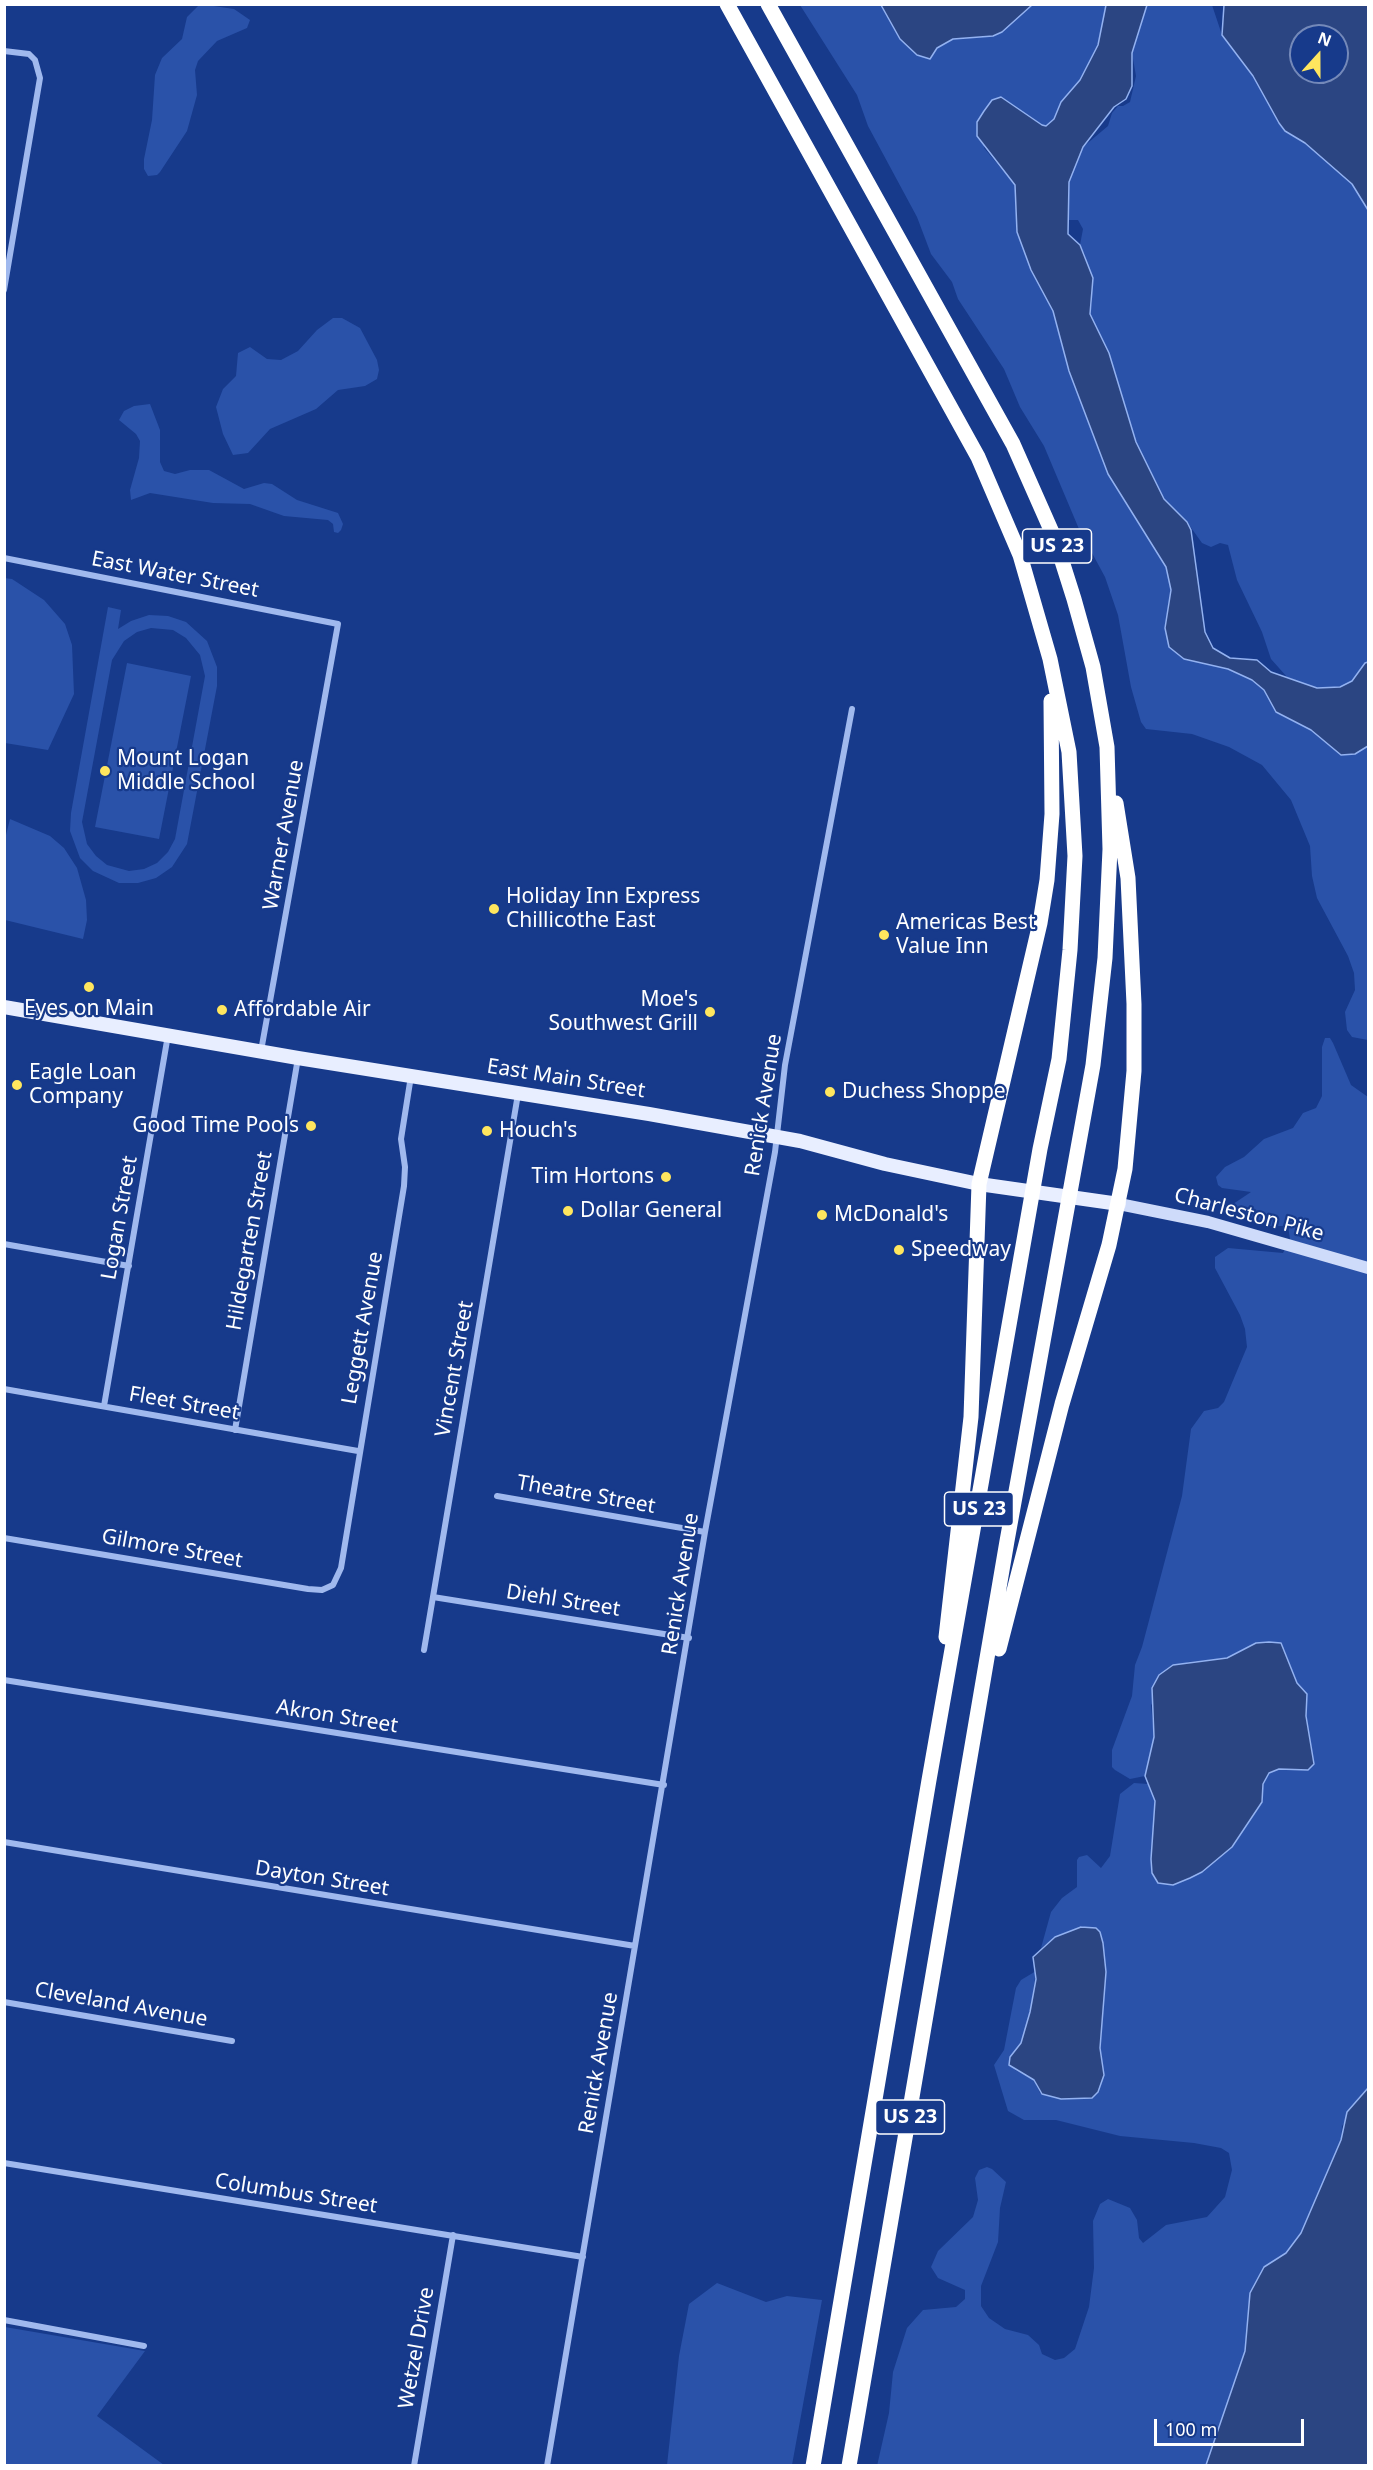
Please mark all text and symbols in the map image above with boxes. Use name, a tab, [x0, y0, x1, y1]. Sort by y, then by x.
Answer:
north arrow	[1289, 24, 1349, 84]
text: N	[1315, 26, 1335, 52]
road number: US 23	[1022, 529, 1092, 563]
street label: East Water Street	[89, 546, 261, 604]
place label: Mount Logan Middle School	[117, 746, 255, 796]
street label: Warner Avenue	[258, 758, 310, 912]
marker: Mount Logan Middle School	[98, 764, 112, 778]
place label: Holiday Inn Express Chillicothe East	[506, 884, 700, 934]
marker: Holiday Inn Express Chillicothe East	[487, 902, 501, 916]
place label: Americas Best Value Inn	[896, 910, 1036, 960]
marker: Americas Best Value Inn	[877, 928, 891, 942]
marker: Eyes on Main	[82, 980, 96, 994]
place label: Moe's Southwest Grill	[549, 987, 698, 1037]
place label: Eyes on Main	[24, 996, 154, 1022]
place label: Affordable Air	[234, 997, 371, 1023]
marker: Affordable Air	[215, 1003, 229, 1017]
marker: Moe's Southwest Grill	[703, 1005, 717, 1019]
street label: Renick Avenue	[740, 1032, 788, 1178]
street label: East Main Street	[485, 1054, 647, 1104]
place label: Eagle Loan Company	[29, 1060, 137, 1110]
marker: Eagle Loan Company	[10, 1078, 24, 1092]
place label: Duchess Shoppe	[842, 1079, 1006, 1105]
marker: Duchess Shoppe	[823, 1085, 837, 1099]
place label: Good Time Pools	[132, 1113, 299, 1139]
place label: Houch's	[499, 1118, 577, 1144]
marker: Good Time Pools	[304, 1119, 318, 1133]
marker: Houch's	[480, 1124, 494, 1138]
street label: Hildegarten Street	[222, 1150, 278, 1332]
street label: Logan Street	[97, 1154, 143, 1282]
place label: Tim Hortons	[532, 1164, 654, 1190]
marker: Tim Hortons	[659, 1170, 673, 1184]
street label: Charleston Pike	[1171, 1183, 1327, 1247]
place label: Dollar General	[580, 1198, 722, 1224]
place label: McDonald's	[834, 1202, 948, 1228]
marker: Dollar General	[561, 1204, 575, 1218]
marker: McDonald's	[815, 1208, 829, 1222]
place label: Speedway	[911, 1237, 1011, 1263]
marker: Speedway	[892, 1243, 906, 1257]
street label: Leggett Avenue	[337, 1250, 389, 1406]
street label: Vincent Street	[431, 1299, 479, 1439]
street label: Fleet Street	[127, 1382, 241, 1426]
street label: Theatre Street	[515, 1470, 657, 1520]
road number: US 23	[944, 1492, 1014, 1526]
street label: Renick Avenue	[657, 1511, 705, 1657]
street label: Gilmore Street	[100, 1524, 244, 1574]
street label: Diehl Street	[504, 1580, 622, 1622]
street label: Akron Street	[274, 1695, 400, 1739]
street label: Dayton Street	[253, 1856, 391, 1902]
street label: Cleveland Avenue	[33, 1977, 209, 2033]
street label: Renick Avenue	[574, 1990, 624, 2136]
road number: US 23	[876, 2100, 944, 2134]
street label: Columbus Street	[213, 2169, 379, 2219]
street label: Wetzel Drive	[394, 2285, 440, 2411]
scale bar	[1157, 2407, 1307, 2445]
text: 100 m	[1165, 2417, 1217, 2441]

